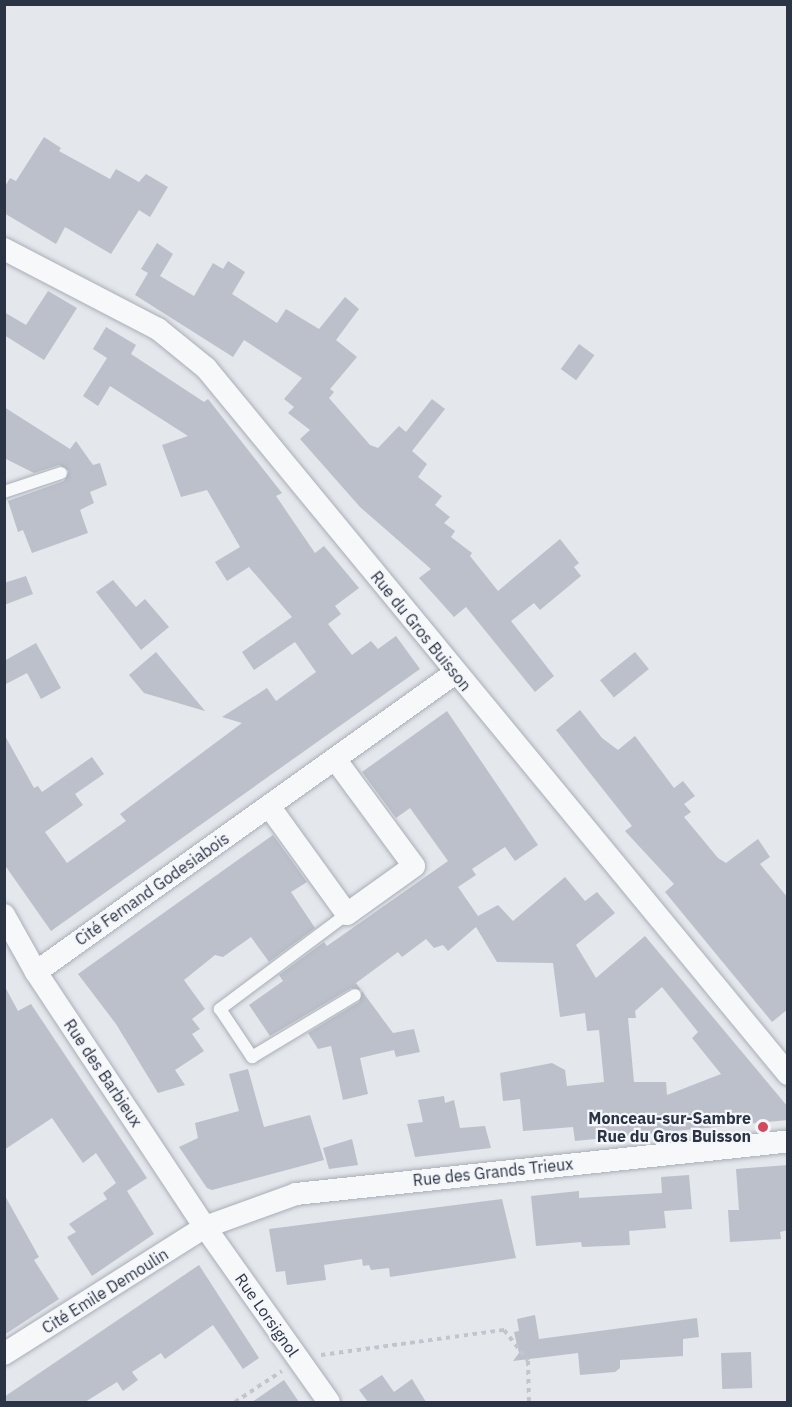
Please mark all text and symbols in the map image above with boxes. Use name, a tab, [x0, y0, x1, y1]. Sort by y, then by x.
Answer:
street label: Rue du Gros Buisson	[367, 567, 475, 695]
street label: Cité Fernand Godesiabois	[71, 829, 233, 949]
street label: Rue des Barbieux	[60, 1016, 146, 1130]
place label: Monceau-sur-Sambre Rue du Gros Buisson	[588, 1108, 751, 1146]
marker: Monceau-sur-Sambre Rue du Gros Buisson	[756, 1120, 770, 1134]
street label: Rue des Grands Trieux	[412, 1154, 574, 1190]
street label: Cité Emile Demoulin	[38, 1244, 172, 1338]
street label: Rue Lorsignol	[231, 1270, 303, 1360]

